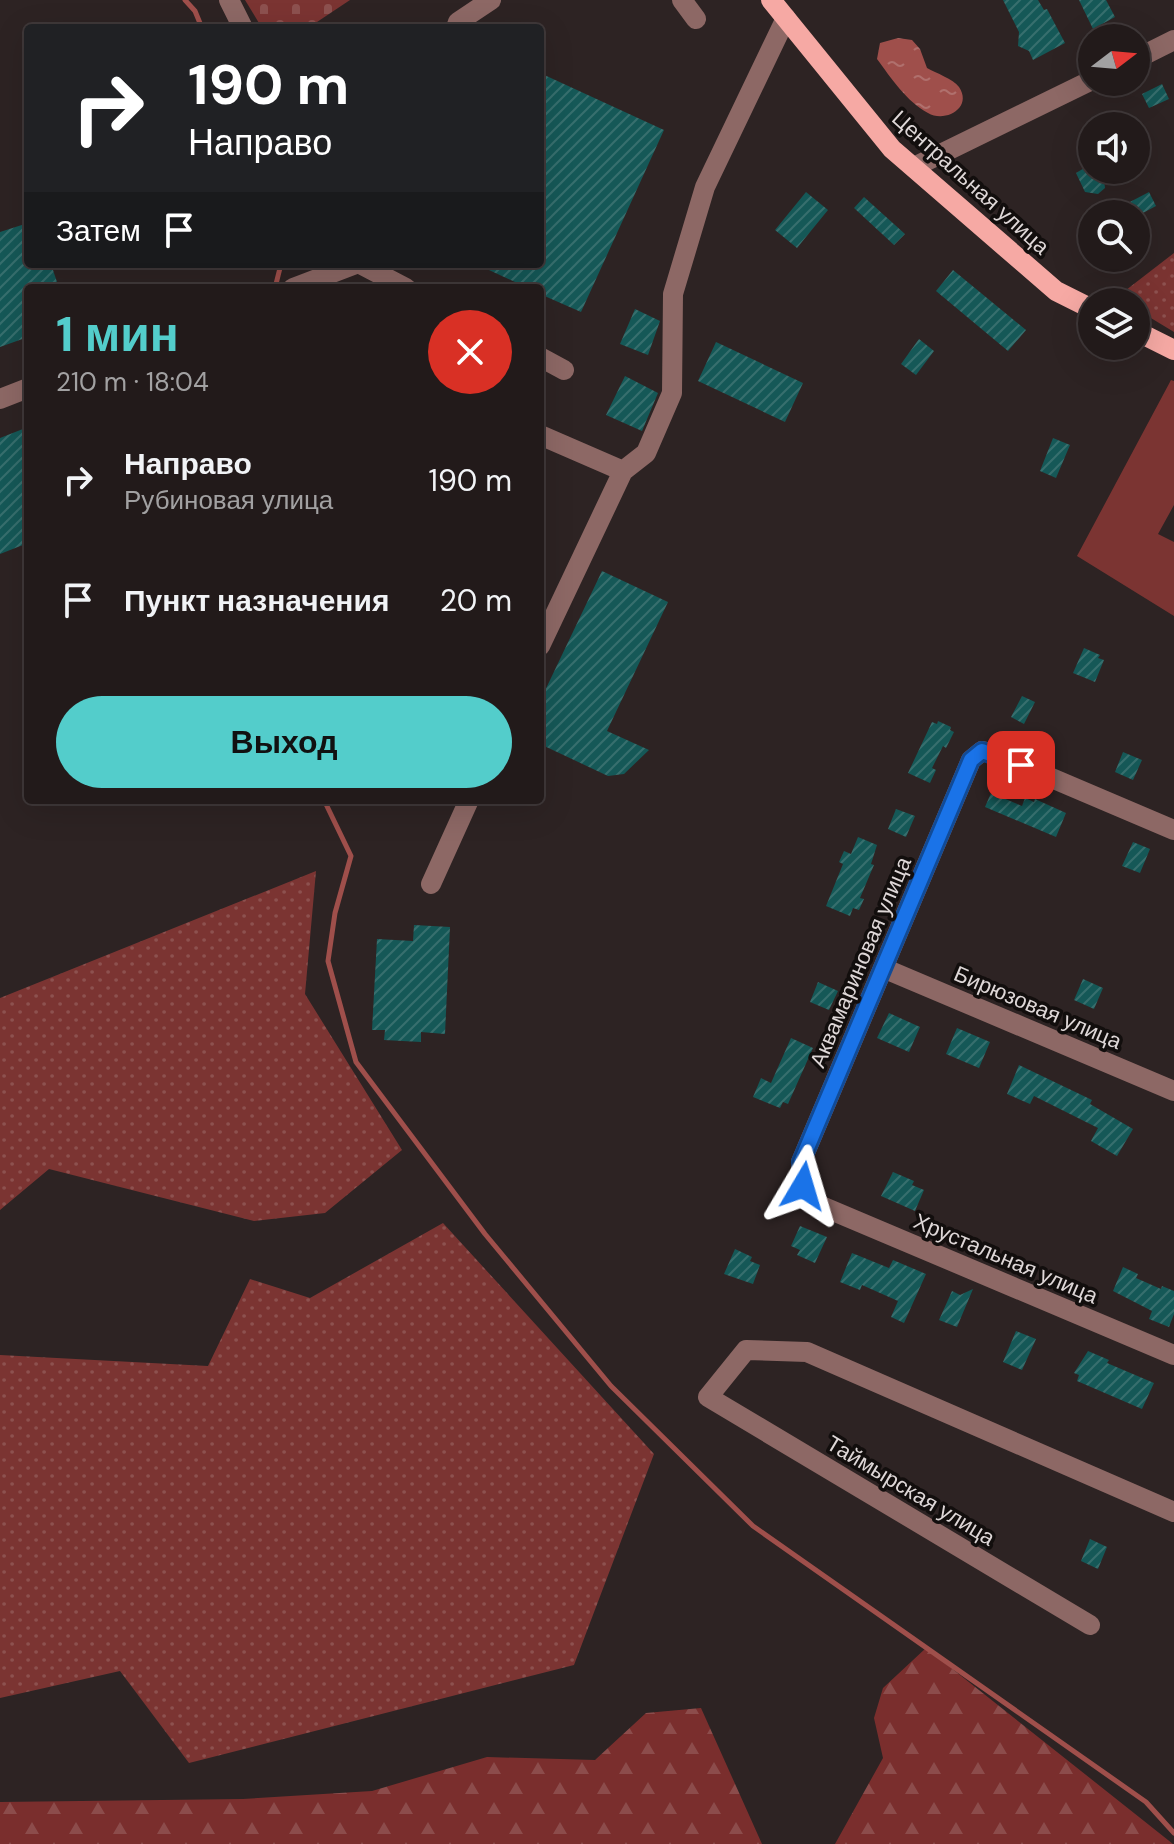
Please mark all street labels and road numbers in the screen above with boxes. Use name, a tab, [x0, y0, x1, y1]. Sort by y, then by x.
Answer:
street label: Центральная улица	[886, 104, 1056, 261]
street label: Аквамариновая улица	[803, 852, 918, 1072]
street label: Бирюзовая улица	[950, 959, 1127, 1056]
street label: Хрустальная улица	[909, 1207, 1103, 1311]
street label: Таймырская улица	[821, 1429, 1001, 1553]

